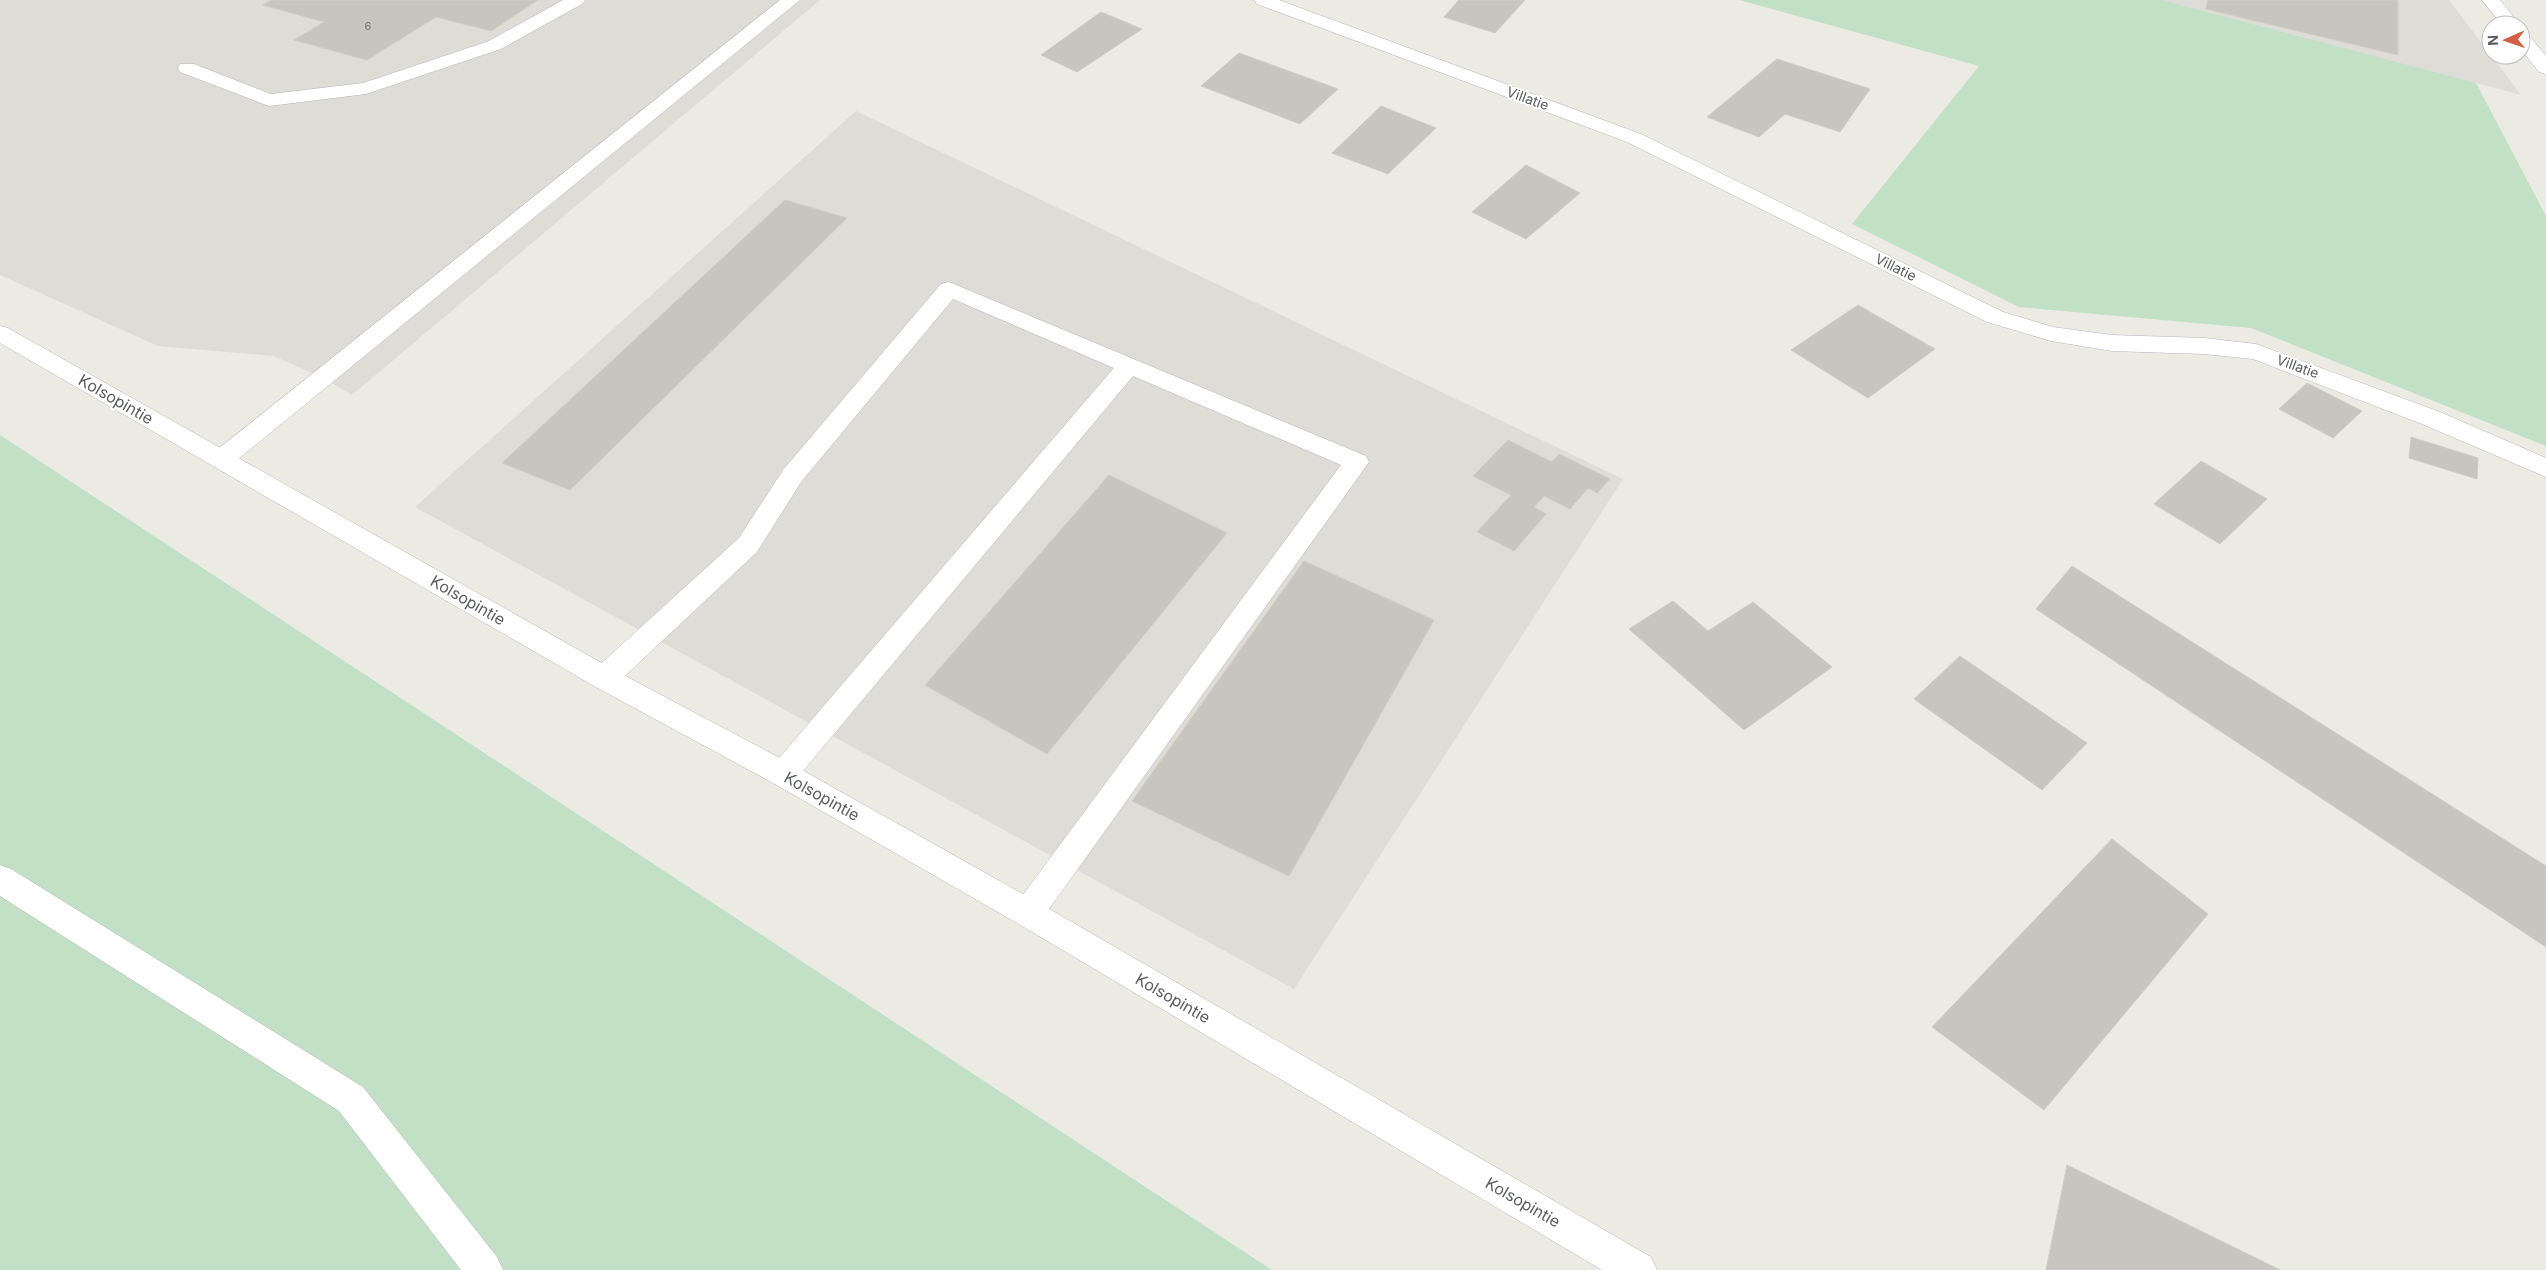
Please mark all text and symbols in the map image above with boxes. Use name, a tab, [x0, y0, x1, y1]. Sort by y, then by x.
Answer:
north arrow	[2481, 15, 2531, 65]
house number: 6	[365, 19, 372, 33]
text: N	[2484, 35, 2501, 46]
street label: Villatie	[1505, 83, 1551, 113]
street label: Villatie	[1873, 250, 1919, 284]
street label: Villatie	[2275, 351, 2321, 381]
street label: Kolsopintie	[75, 370, 157, 428]
street label: Kolsopintie	[427, 571, 509, 629]
street label: Kolsopintie	[781, 767, 863, 825]
street label: Kolsopintie	[1132, 969, 1214, 1027]
street label: Kolsopintie	[1482, 1173, 1564, 1231]

